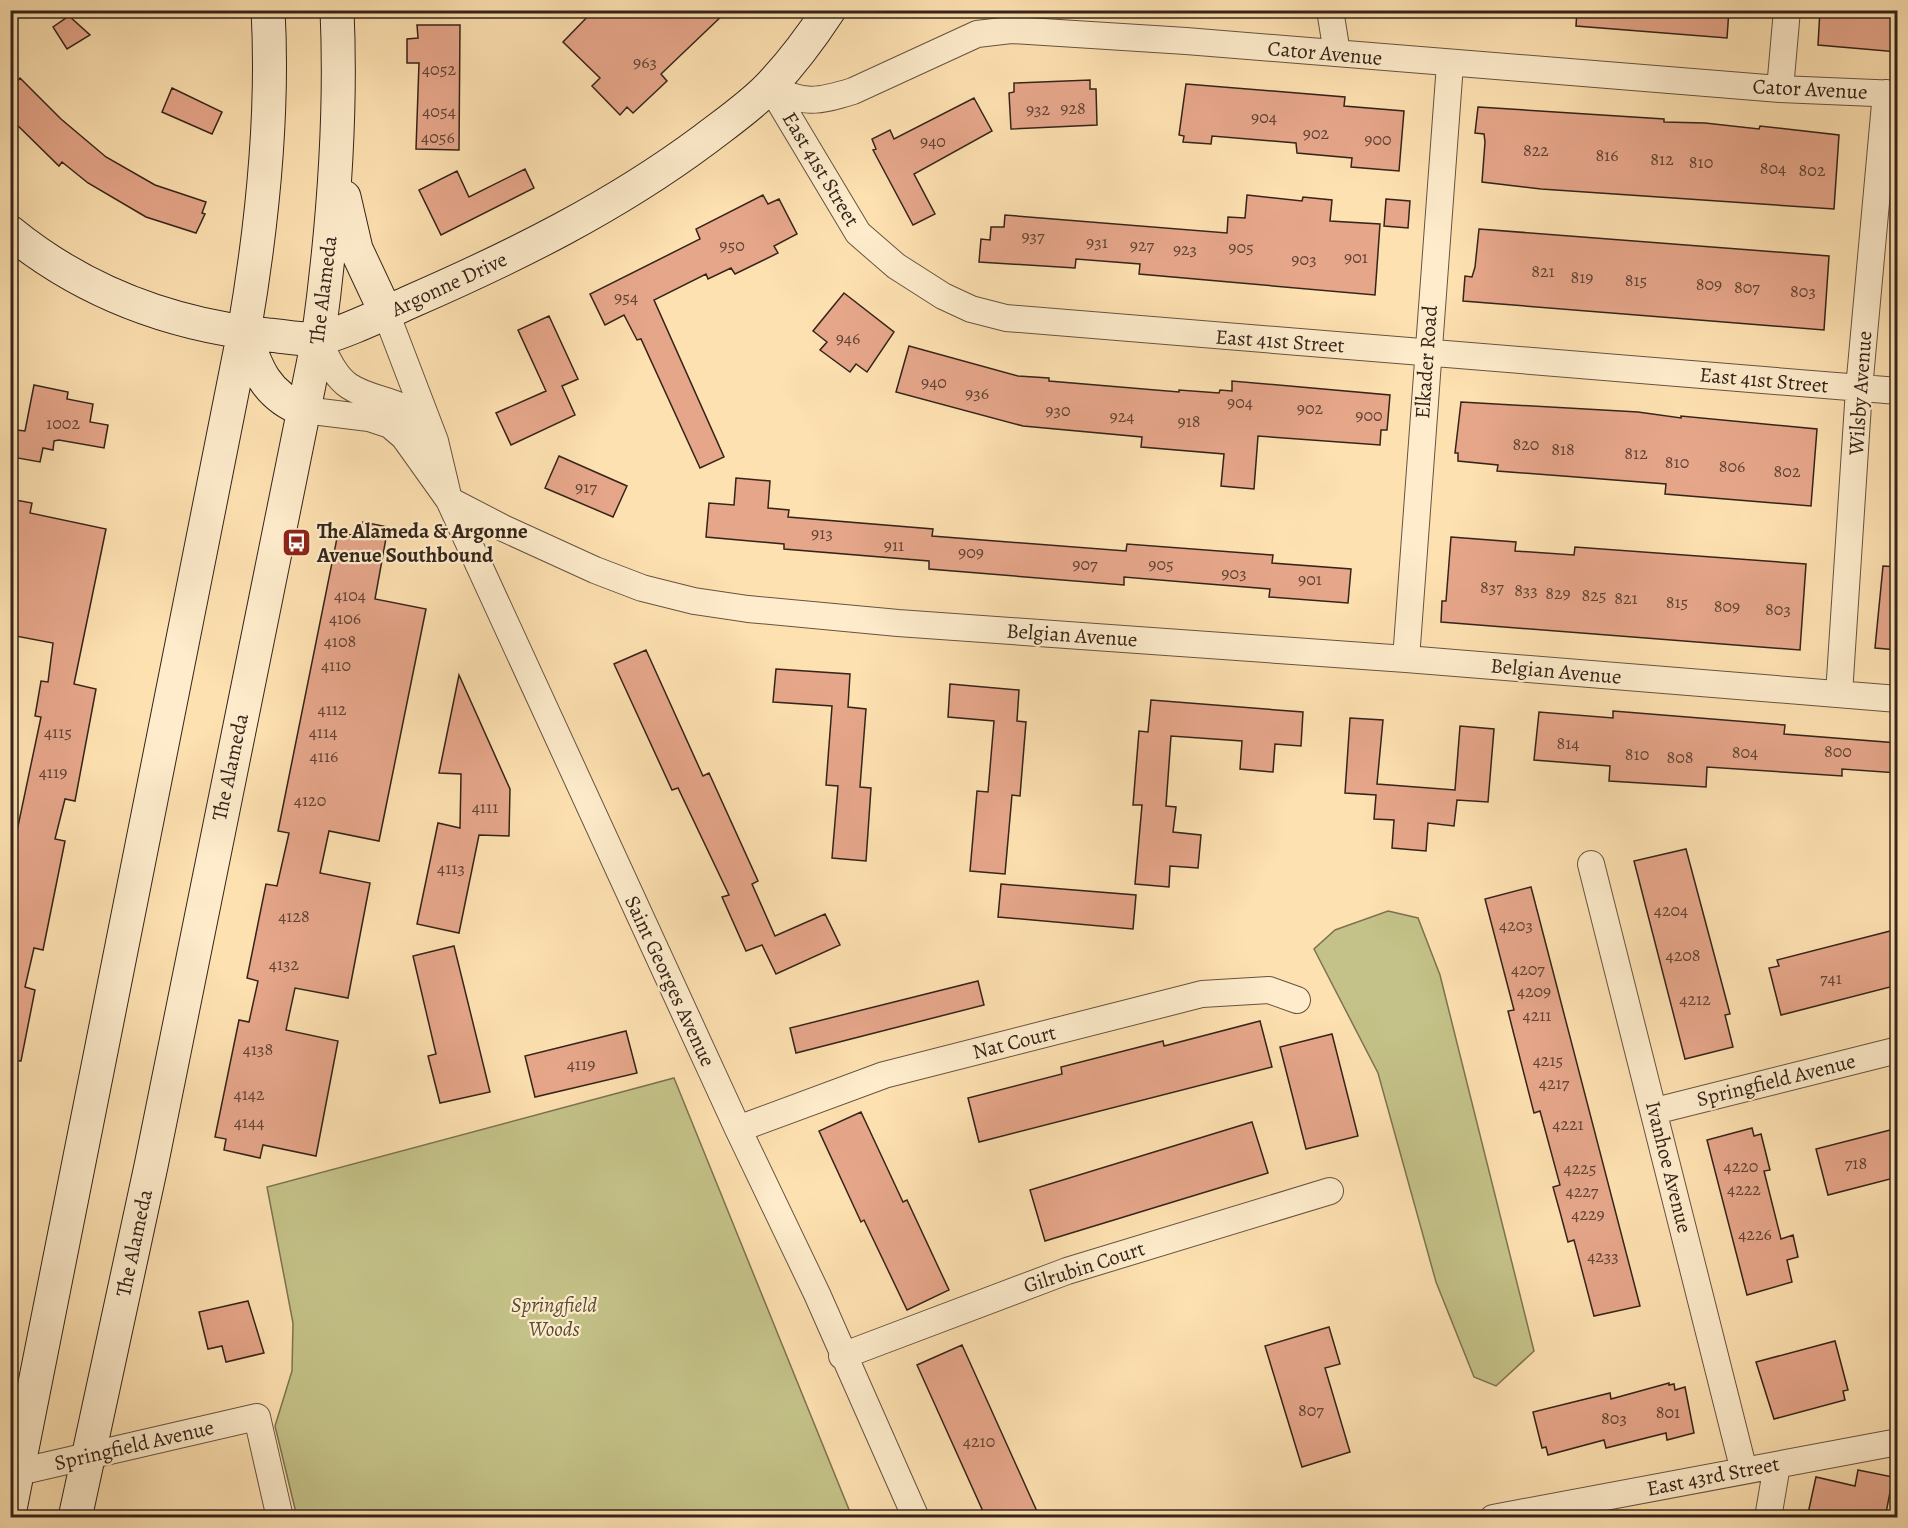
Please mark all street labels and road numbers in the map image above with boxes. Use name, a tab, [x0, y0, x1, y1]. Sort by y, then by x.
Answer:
street label: Cator Avenue	[1266, 34, 1384, 72]
street label: Cator Avenue	[1752, 72, 1868, 106]
street label: East 41st Street	[776, 106, 866, 232]
street label: The Alameda	[302, 234, 344, 346]
street label: Argonne Drive	[386, 245, 511, 323]
street label: Elkader Road	[1408, 303, 1444, 420]
street label: East 41st Street	[1215, 323, 1345, 359]
street label: Wilsby Avenue	[1842, 330, 1878, 457]
street label: East 41st Street	[1698, 360, 1830, 400]
street label: Belgian Avenue	[1006, 616, 1138, 654]
street label: Belgian Avenue	[1489, 651, 1623, 691]
street label: The Alameda	[205, 711, 255, 823]
street label: Saint Georges Avenue	[618, 891, 722, 1071]
street label: Nat Court	[969, 1018, 1059, 1066]
street label: Springfield Avenue	[1694, 1047, 1858, 1113]
street label: Ivanhoe Avenue	[1639, 1098, 1699, 1236]
street label: The Alameda	[109, 1187, 159, 1299]
street label: Gilrubin Court	[1020, 1234, 1148, 1300]
street label: Springfield Avenue	[52, 1413, 216, 1477]
street label: East 43rd Street	[1644, 1449, 1782, 1503]

